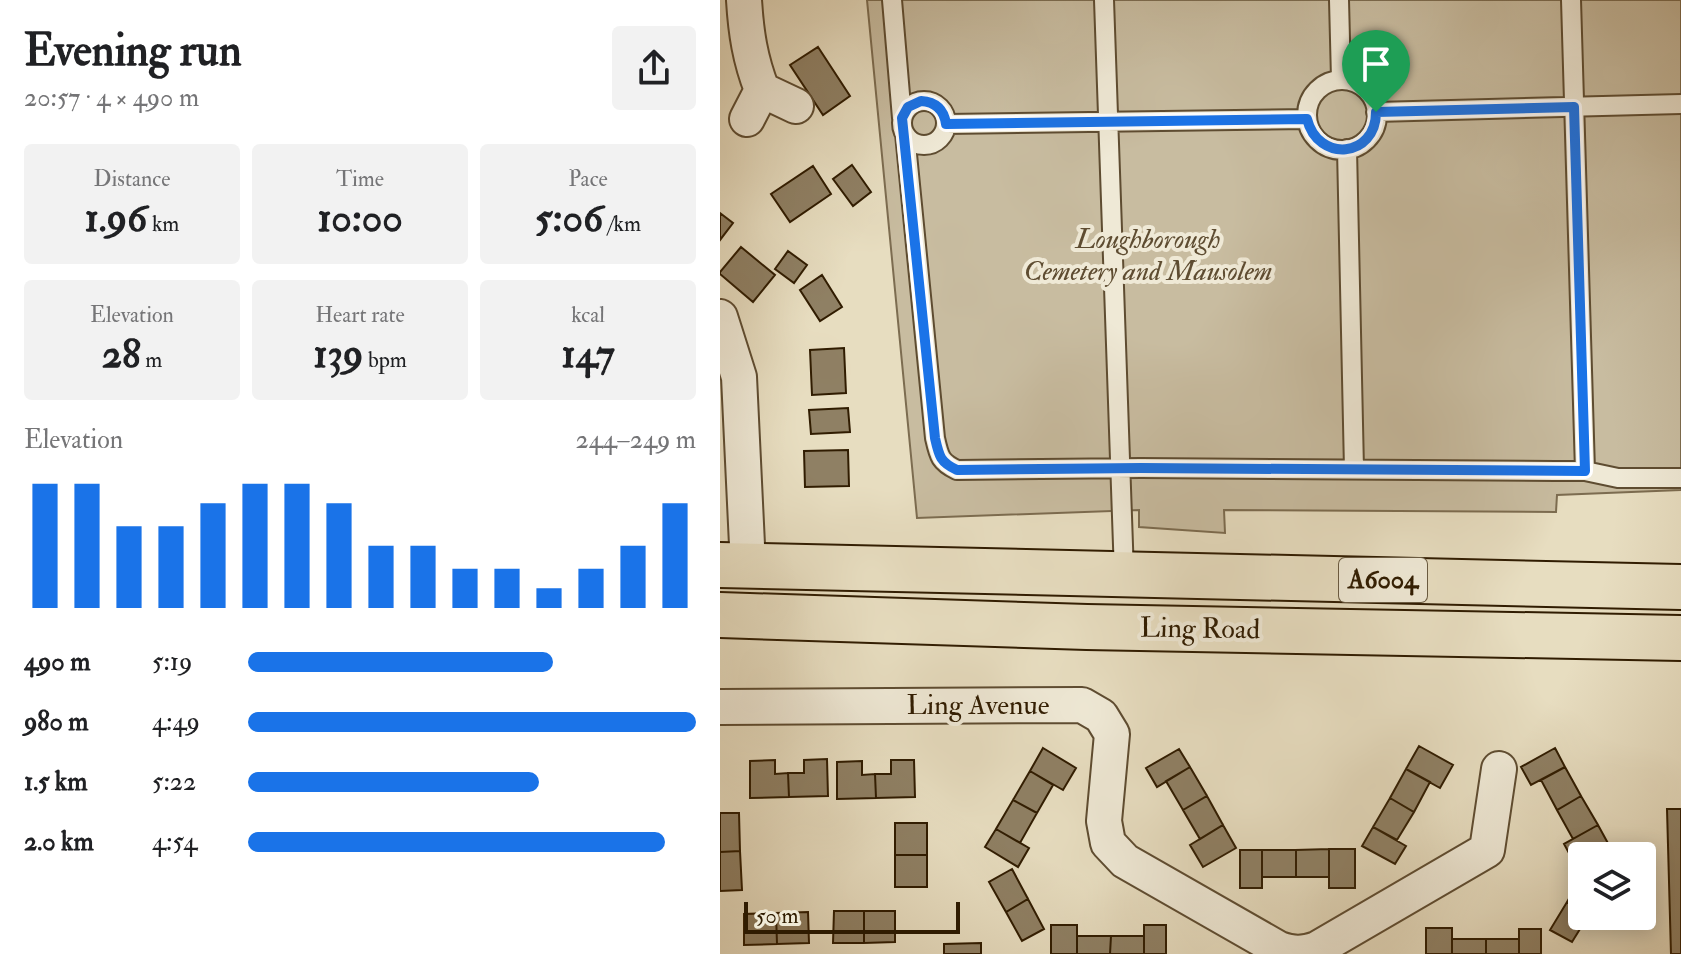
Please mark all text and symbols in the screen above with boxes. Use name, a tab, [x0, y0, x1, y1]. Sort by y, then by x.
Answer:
text: Evening run	[24, 24, 242, 79]
button: share	[612, 26, 696, 110]
pin	[1342, 30, 1410, 112]
icon: arrive	[1354, 42, 1398, 86]
text: 20:57 · 4 × 490 m	[24, 82, 199, 114]
text: Distance	[94, 165, 170, 193]
text: Time	[336, 165, 384, 193]
text: Pace	[568, 165, 608, 193]
text: 1.96	[85, 193, 147, 244]
text: 10:00	[317, 193, 403, 244]
text: 5:06	[535, 193, 603, 244]
text: km	[147, 210, 179, 238]
text: /km	[603, 210, 641, 238]
park label: Loughborough Cemetery and Mausolem	[1024, 222, 1272, 289]
text: Elevation	[90, 301, 174, 329]
text: Heart rate	[315, 301, 405, 329]
text: kcal	[571, 301, 605, 329]
text: 28	[102, 329, 141, 380]
text: 139	[313, 329, 363, 380]
text: 147	[561, 329, 615, 380]
text: m	[141, 346, 162, 374]
text: bpm	[363, 346, 407, 374]
text: Elevation	[24, 424, 123, 456]
text: 244–249 m	[575, 424, 696, 456]
road number: A6004	[1339, 558, 1427, 602]
street label: Ling Road	[1140, 610, 1261, 648]
text: 490 m	[24, 646, 90, 678]
text: 5:19	[152, 646, 192, 678]
street label: Ling Avenue	[907, 688, 1050, 723]
text: 980 m	[24, 706, 89, 738]
text: 4:49	[152, 706, 200, 738]
text: 1.5 km	[24, 766, 87, 798]
text: 5:22	[152, 766, 196, 798]
text: 2.0 km	[24, 826, 94, 858]
text: 4:54	[152, 826, 197, 858]
map controls	[1568, 842, 1656, 930]
button: layers	[1568, 842, 1656, 930]
scale bar	[744, 898, 960, 934]
text: 50 m	[756, 902, 798, 930]

